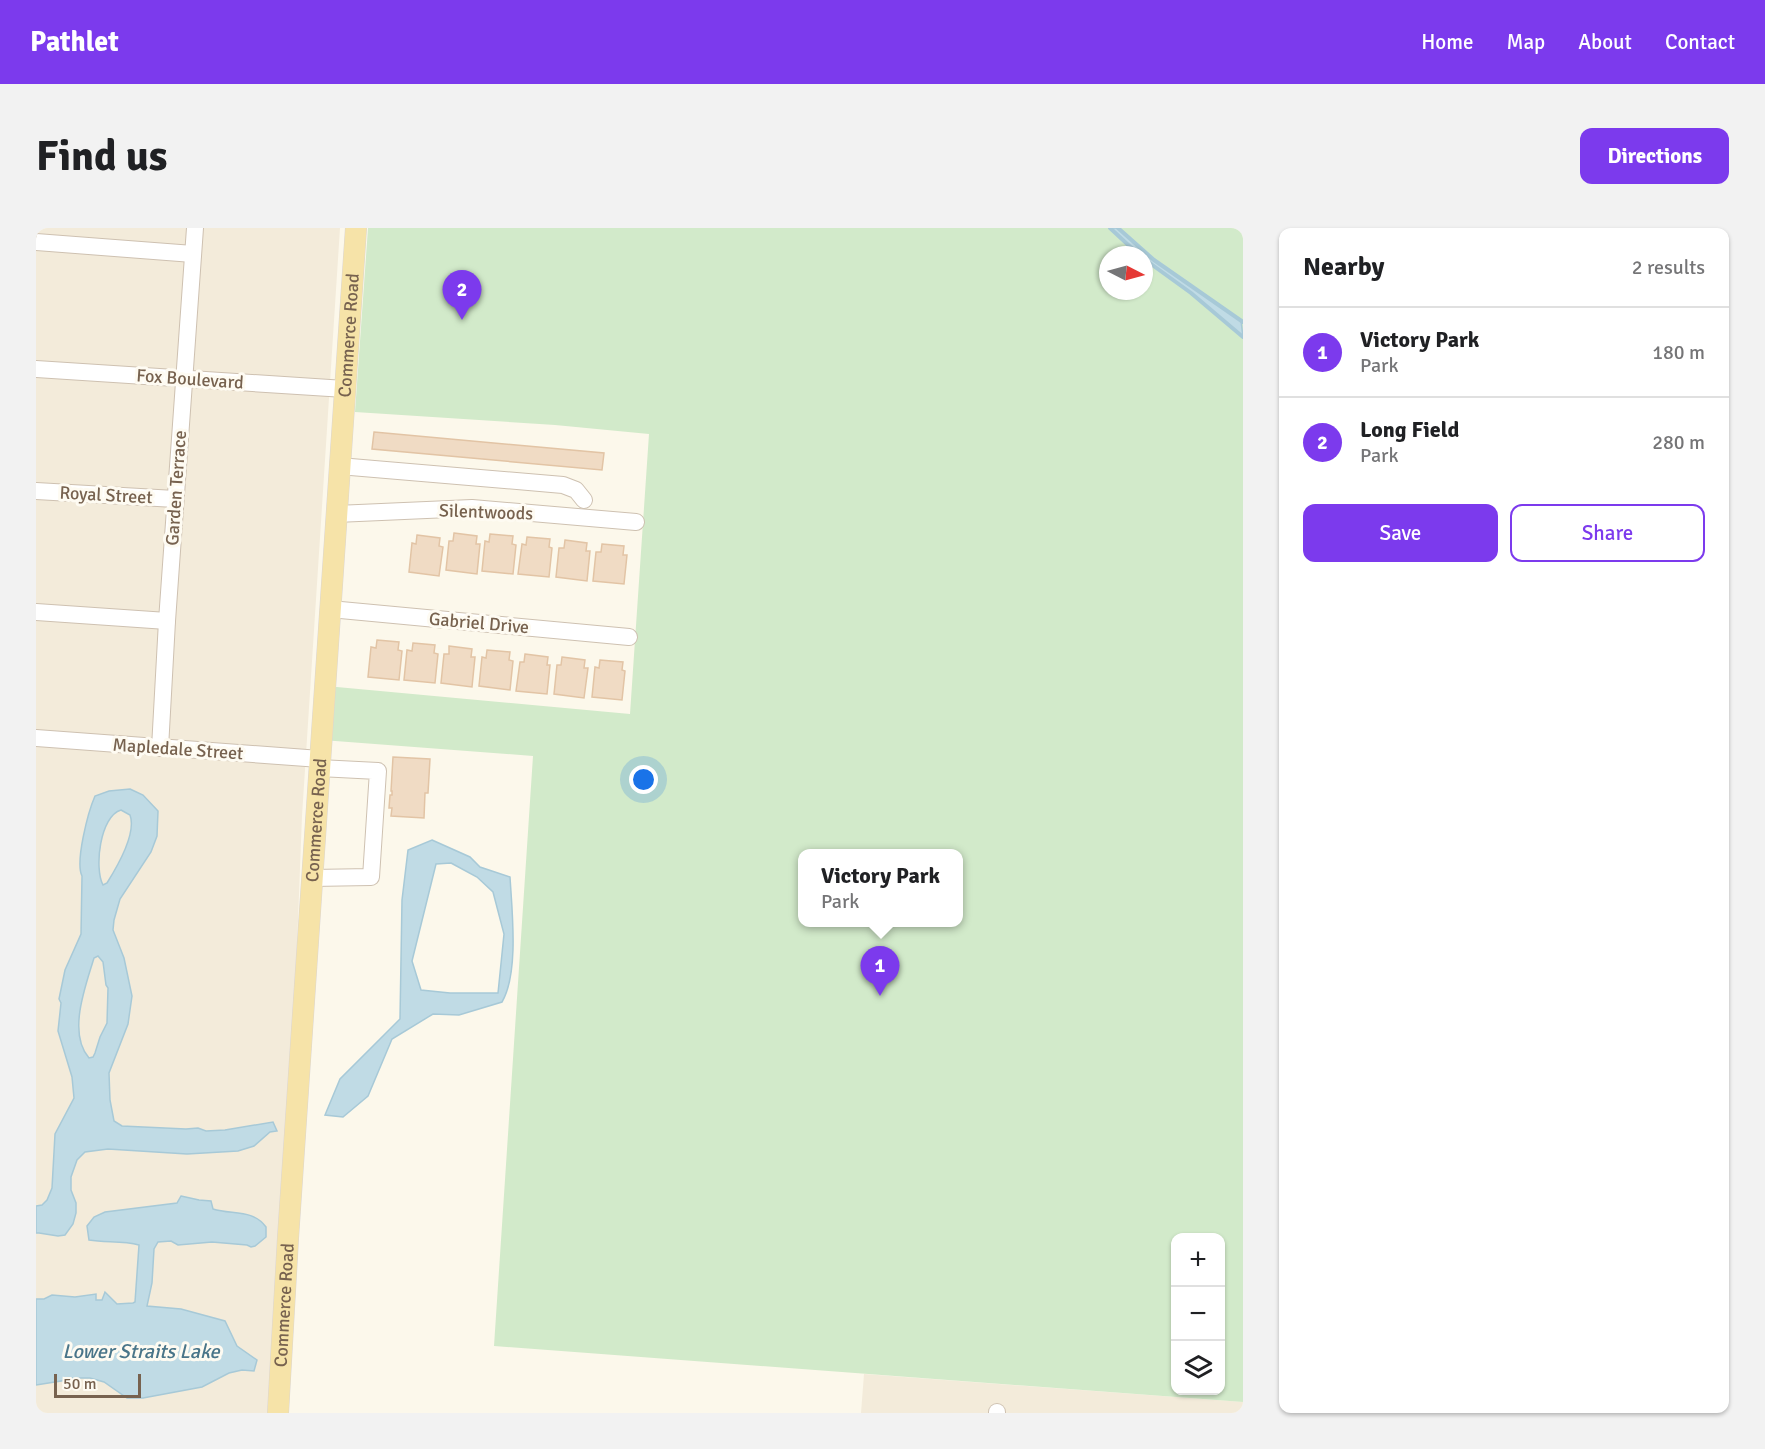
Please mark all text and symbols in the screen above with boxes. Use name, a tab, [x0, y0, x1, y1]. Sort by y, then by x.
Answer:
text: Pathlet	[30, 25, 119, 59]
text: Home	[1421, 29, 1474, 55]
text: Map	[1507, 29, 1545, 55]
text: About	[1578, 29, 1632, 55]
text: Contact	[1665, 29, 1735, 55]
button: Directions	[1580, 128, 1729, 184]
text: Find us	[36, 131, 167, 182]
north arrow	[1099, 246, 1153, 300]
text: Nearby	[1303, 251, 1384, 283]
text: 2 results	[1632, 255, 1705, 280]
pin: 2	[442, 270, 482, 320]
street label: Commerce Road	[334, 273, 364, 398]
text: Victory Park	[1360, 326, 1479, 353]
text: 1	[1317, 340, 1328, 365]
text: 180 m	[1652, 340, 1705, 365]
text: Park	[1360, 353, 1398, 378]
street label: Fox Boulevard	[136, 364, 244, 394]
text: Long Field	[1360, 416, 1459, 443]
street label: Garden Terrace	[161, 430, 191, 546]
text: 2	[1317, 430, 1328, 455]
text: 280 m	[1652, 430, 1705, 455]
text: Park	[1360, 443, 1398, 468]
street label: Royal Street	[59, 482, 153, 508]
street label: Silentwoods	[439, 499, 534, 525]
button: Save	[1303, 504, 1498, 562]
button: Share	[1510, 504, 1705, 562]
street label: Gabriel Drive	[428, 608, 530, 638]
street label: Mapledale Street	[112, 733, 244, 765]
street label: Commerce Road	[301, 758, 331, 883]
your location	[629, 765, 658, 794]
popup	[798, 849, 963, 927]
text: Victory Park	[821, 862, 940, 889]
text: Park	[821, 889, 859, 914]
pin: 1	[860, 946, 900, 996]
map controls	[1171, 1233, 1225, 1395]
button: +	[1171, 1233, 1225, 1287]
street label: Commerce Road	[270, 1243, 299, 1368]
button: −	[1171, 1287, 1225, 1341]
water label: Lower Straits Lake	[62, 1339, 221, 1364]
button: layers	[1171, 1341, 1225, 1395]
scale bar	[54, 1371, 141, 1398]
text: 50 m	[63, 1374, 97, 1394]

